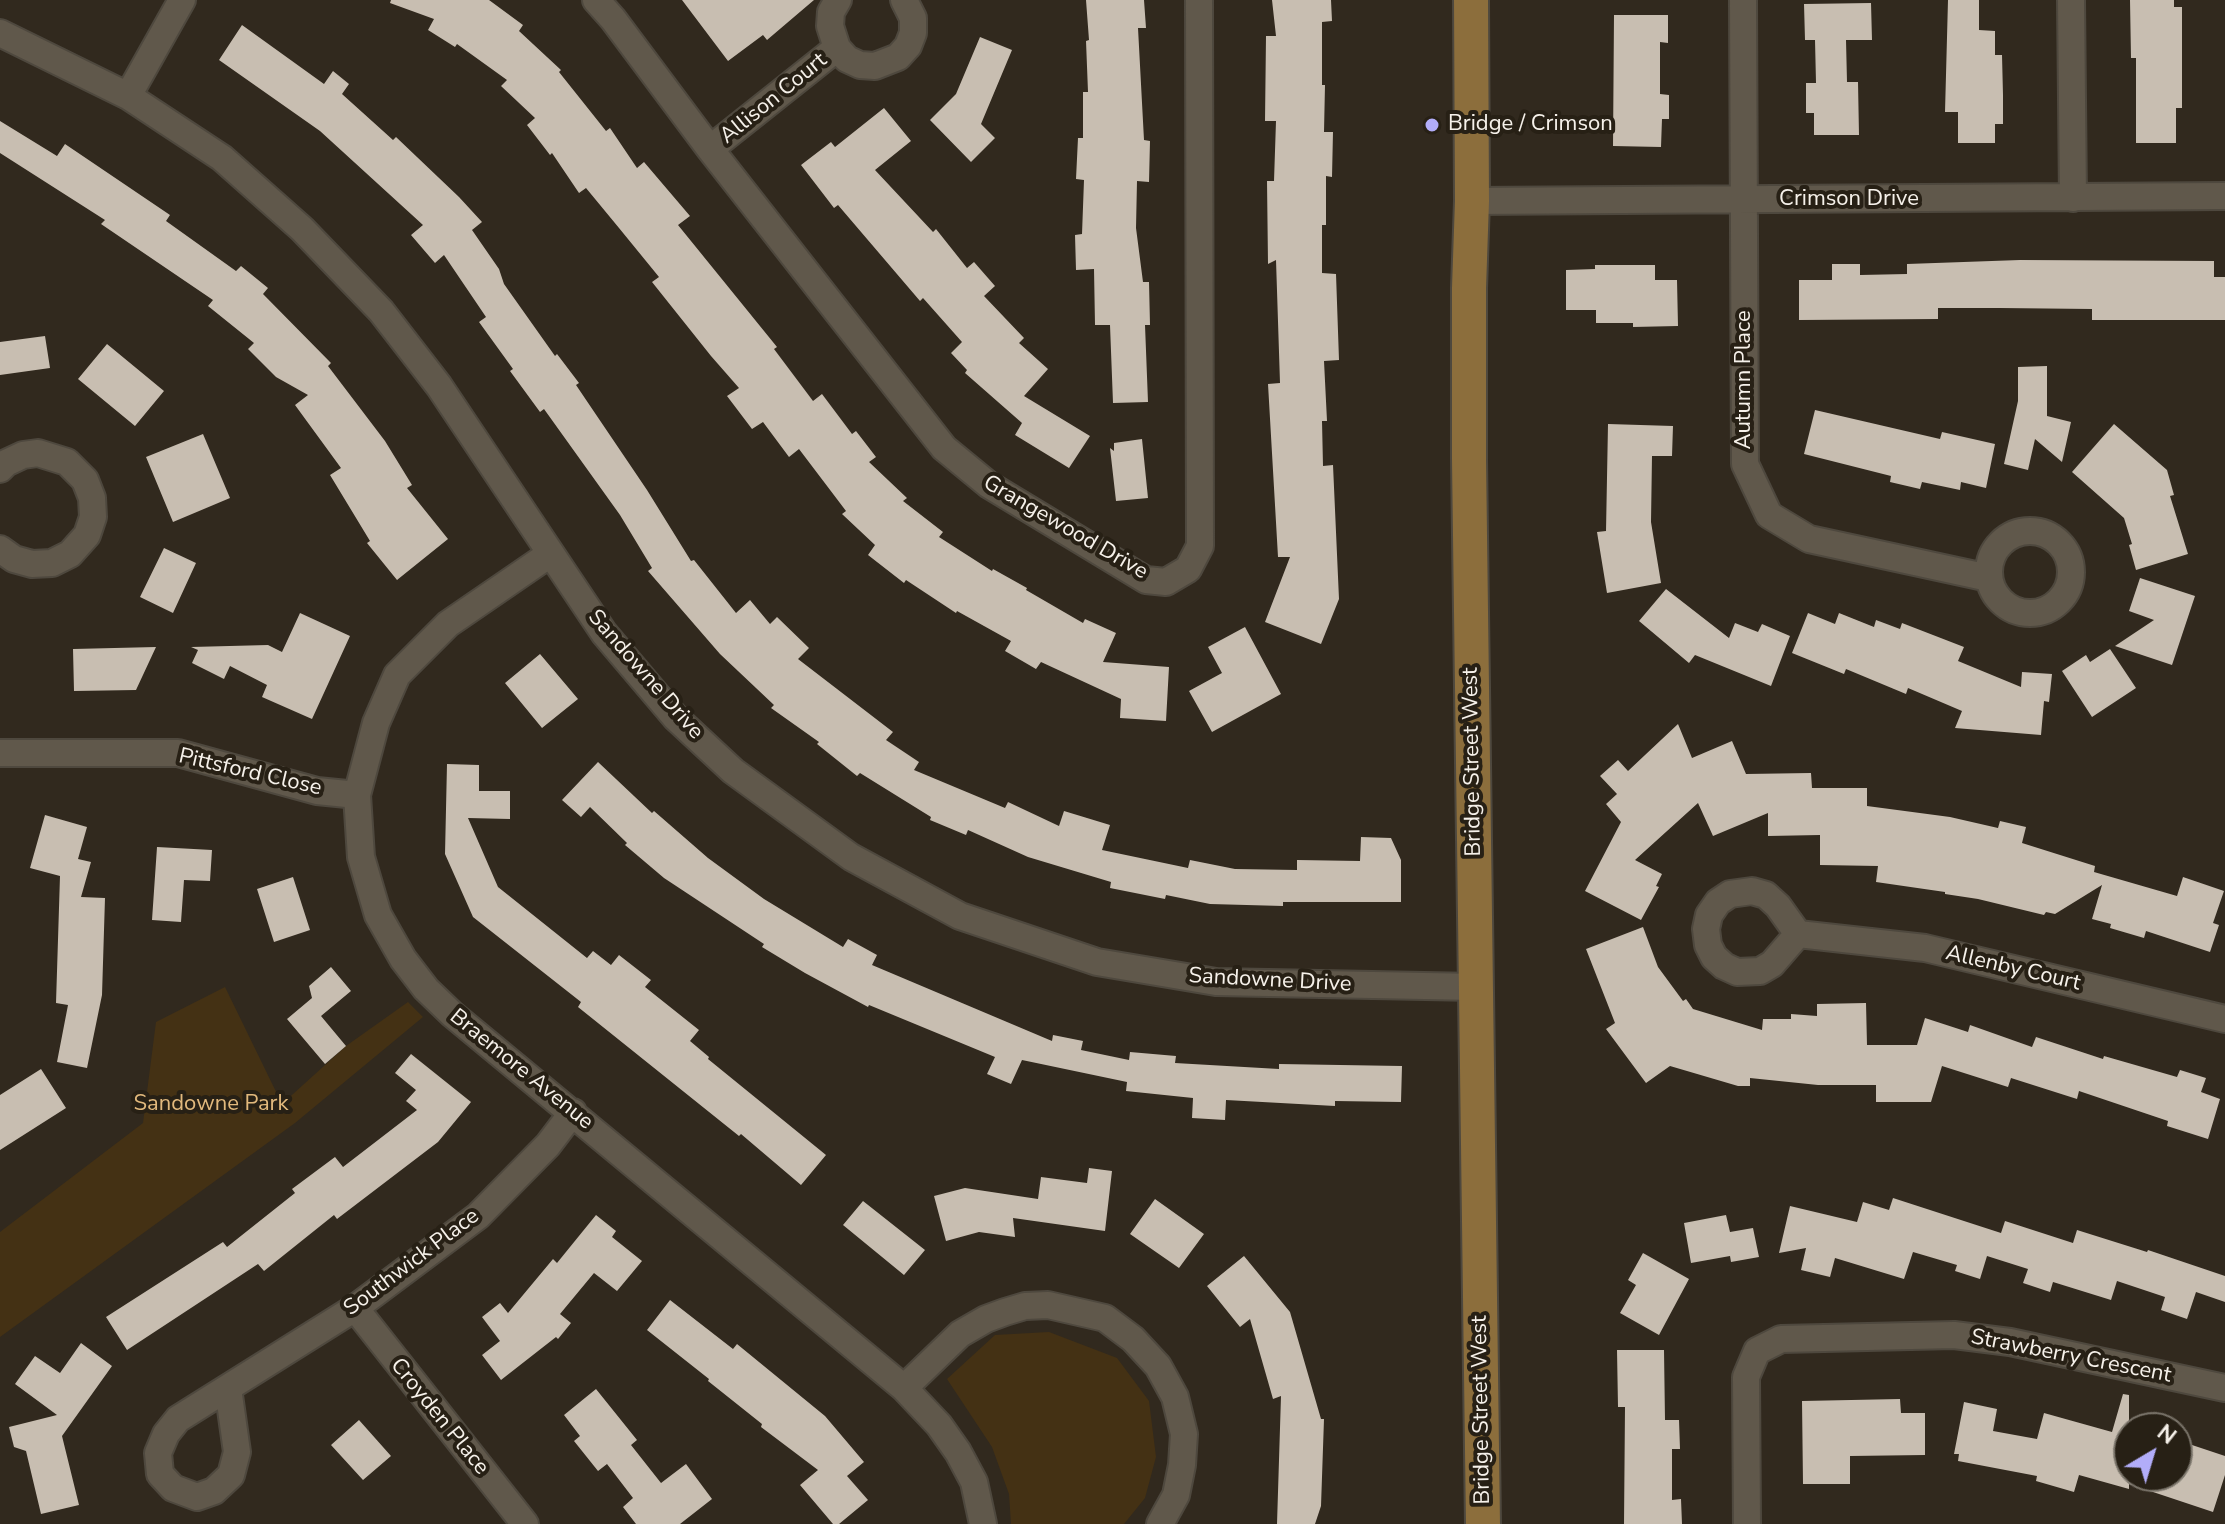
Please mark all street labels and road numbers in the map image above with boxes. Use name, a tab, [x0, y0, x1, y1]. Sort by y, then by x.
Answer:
street label: Allison Court	[715, 48, 833, 150]
street label: Crimson Drive	[1779, 187, 1919, 213]
street label: Autumn Place	[1732, 310, 1758, 450]
street label: Grangewood Drive	[978, 470, 1152, 586]
street label: Sandowne Drive	[582, 605, 708, 745]
street label: Bridge Street West	[1458, 667, 1488, 857]
street label: Pittsford Close	[176, 744, 324, 802]
street label: Allenby Court	[1943, 941, 2083, 997]
street label: Sandowne Drive	[1188, 964, 1352, 998]
street label: Braemore Avenue	[444, 1004, 598, 1136]
street label: Southwick Place	[339, 1204, 485, 1322]
street label: Bridge Street West	[1467, 1315, 1497, 1505]
street label: Strawberry Crescent	[1969, 1325, 2173, 1389]
street label: Croyden Place	[384, 1353, 494, 1481]

